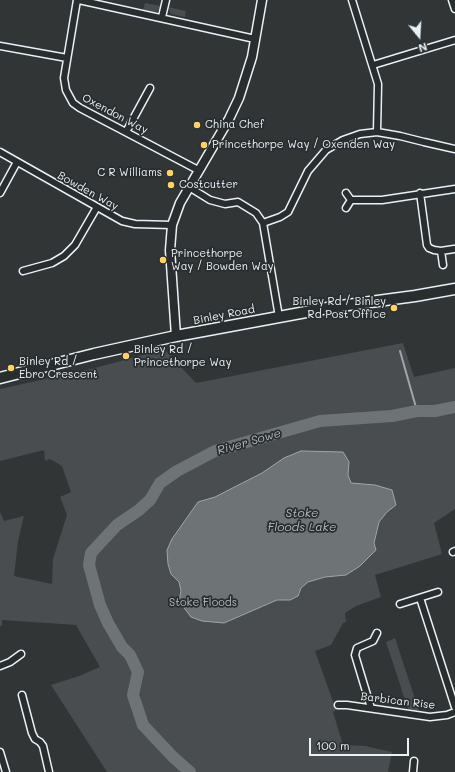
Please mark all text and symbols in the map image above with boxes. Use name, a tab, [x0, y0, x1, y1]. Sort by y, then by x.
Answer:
north arrow	[399, 16, 439, 56]
text: N	[417, 39, 429, 56]
street label: Oxendon Way	[80, 91, 150, 137]
place label: China Chef	[205, 118, 264, 132]
marker: China Chef	[192, 120, 202, 130]
place label: Princethorpe Way / Oxenden Way	[212, 138, 395, 152]
marker: Princethorpe Way / Oxenden Way	[199, 140, 209, 150]
place label: C R Williams	[97, 166, 162, 180]
marker: C R Williams	[165, 168, 175, 178]
street label: Bowden Way	[55, 169, 121, 213]
place label: Costcutter	[179, 178, 238, 192]
marker: Costcutter	[166, 180, 176, 190]
place label: Princethorpe Way / Bowden Way	[171, 247, 274, 273]
marker: Princethorpe Way / Bowden Way	[158, 255, 168, 265]
place label: Binley Rd / Binley Rd Post Office	[292, 295, 386, 321]
street label: Binley Road	[192, 303, 256, 327]
marker: Binley Rd / Binley Rd Post Office	[389, 303, 399, 313]
place label: Binley Rd / Princethorpe Way	[134, 343, 231, 369]
marker: Binley Rd / Princethorpe Way	[121, 351, 131, 361]
place label: Binley Rd / Ebro Crescent	[19, 355, 98, 381]
marker: Binley Rd / Ebro Crescent	[6, 363, 16, 373]
water label: River Sowe	[215, 426, 283, 458]
water label: Stoke Floods Lake	[268, 506, 336, 534]
park label: Stoke Floods	[169, 596, 237, 610]
street label: Barbican Rise	[360, 690, 436, 712]
scale bar	[311, 730, 411, 756]
text: 100 m	[316, 737, 350, 753]

